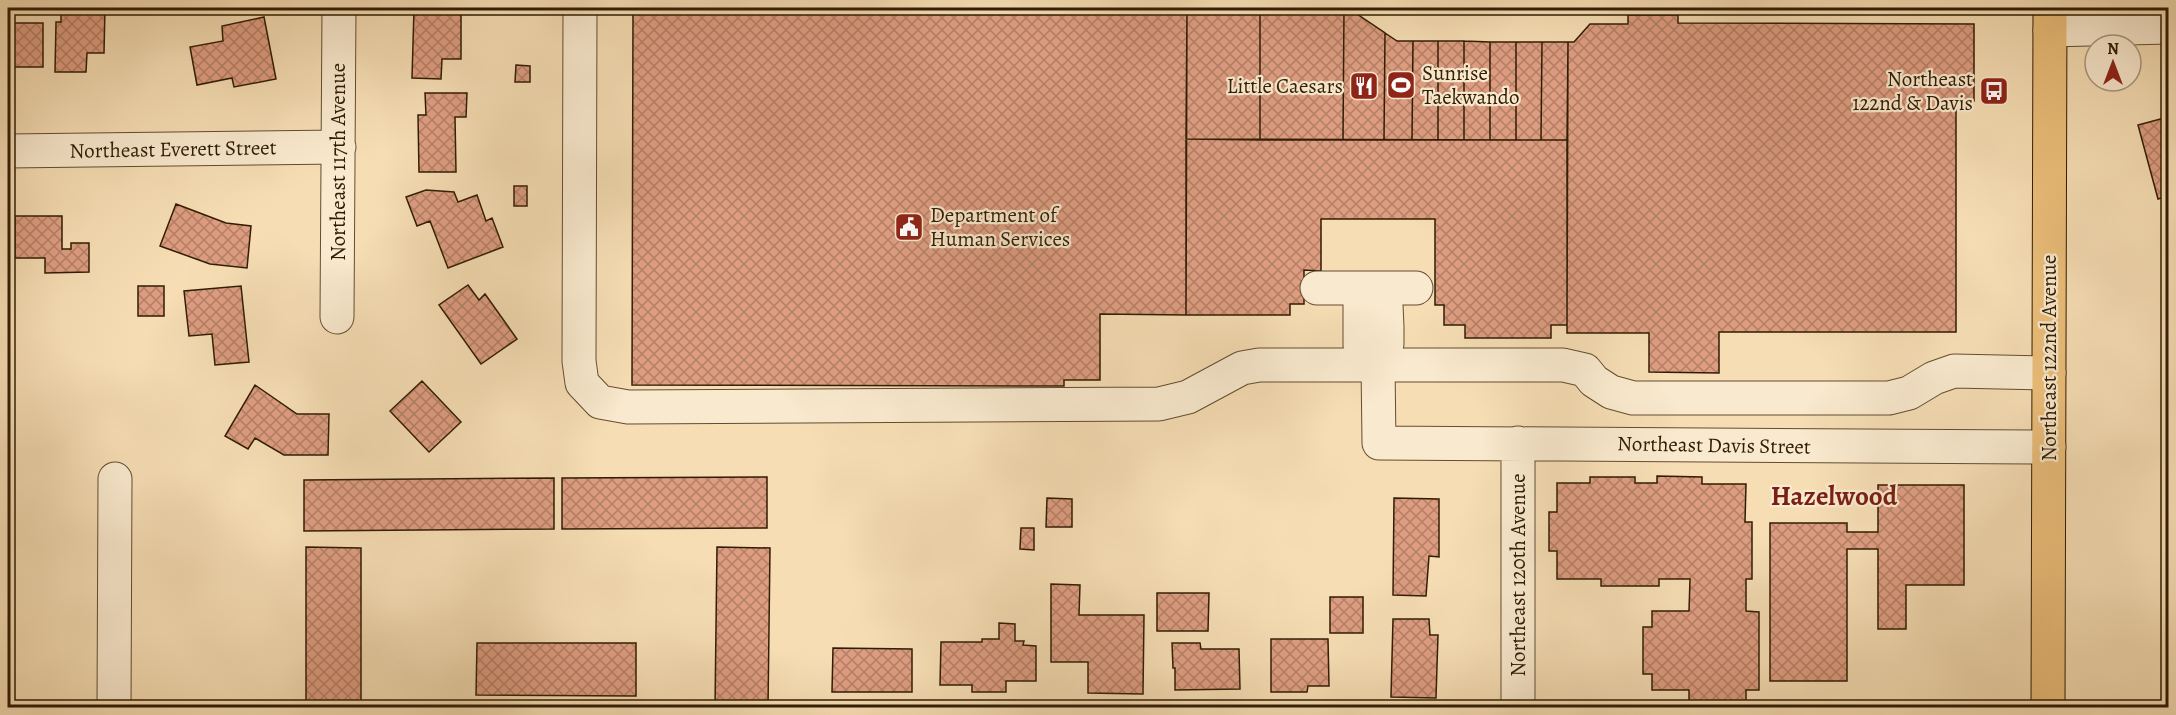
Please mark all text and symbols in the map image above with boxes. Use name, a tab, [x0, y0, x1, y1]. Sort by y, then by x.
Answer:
north arrow	[2083, 33, 2143, 93]
text: N	[2107, 38, 2119, 60]
place label: Sunrise Taekwando	[1422, 59, 1520, 111]
street label: Northeast 117th Avenue	[324, 63, 352, 261]
place label: Northeast 122nd & Davis	[1852, 65, 1973, 117]
sports icon: Sunrise Taekwando	[1385, 69, 1417, 101]
restaurant icon: Little Caesars	[1348, 70, 1380, 102]
place label: Little Caesars	[1227, 72, 1343, 100]
bus stop icon: Northeast 122nd & Davis	[1978, 75, 2010, 107]
street label: Northeast Everett Street	[69, 133, 277, 165]
place label: Department of Human Services	[930, 201, 1070, 253]
public building icon: Department of Human Services	[893, 211, 925, 243]
street label: Northeast 122nd Avenue	[2035, 255, 2063, 461]
street label: Northeast Davis Street	[1617, 429, 1811, 461]
street label: Northeast 120th Avenue	[1504, 473, 1532, 677]
district label: Hazelwood	[1771, 478, 1898, 514]

